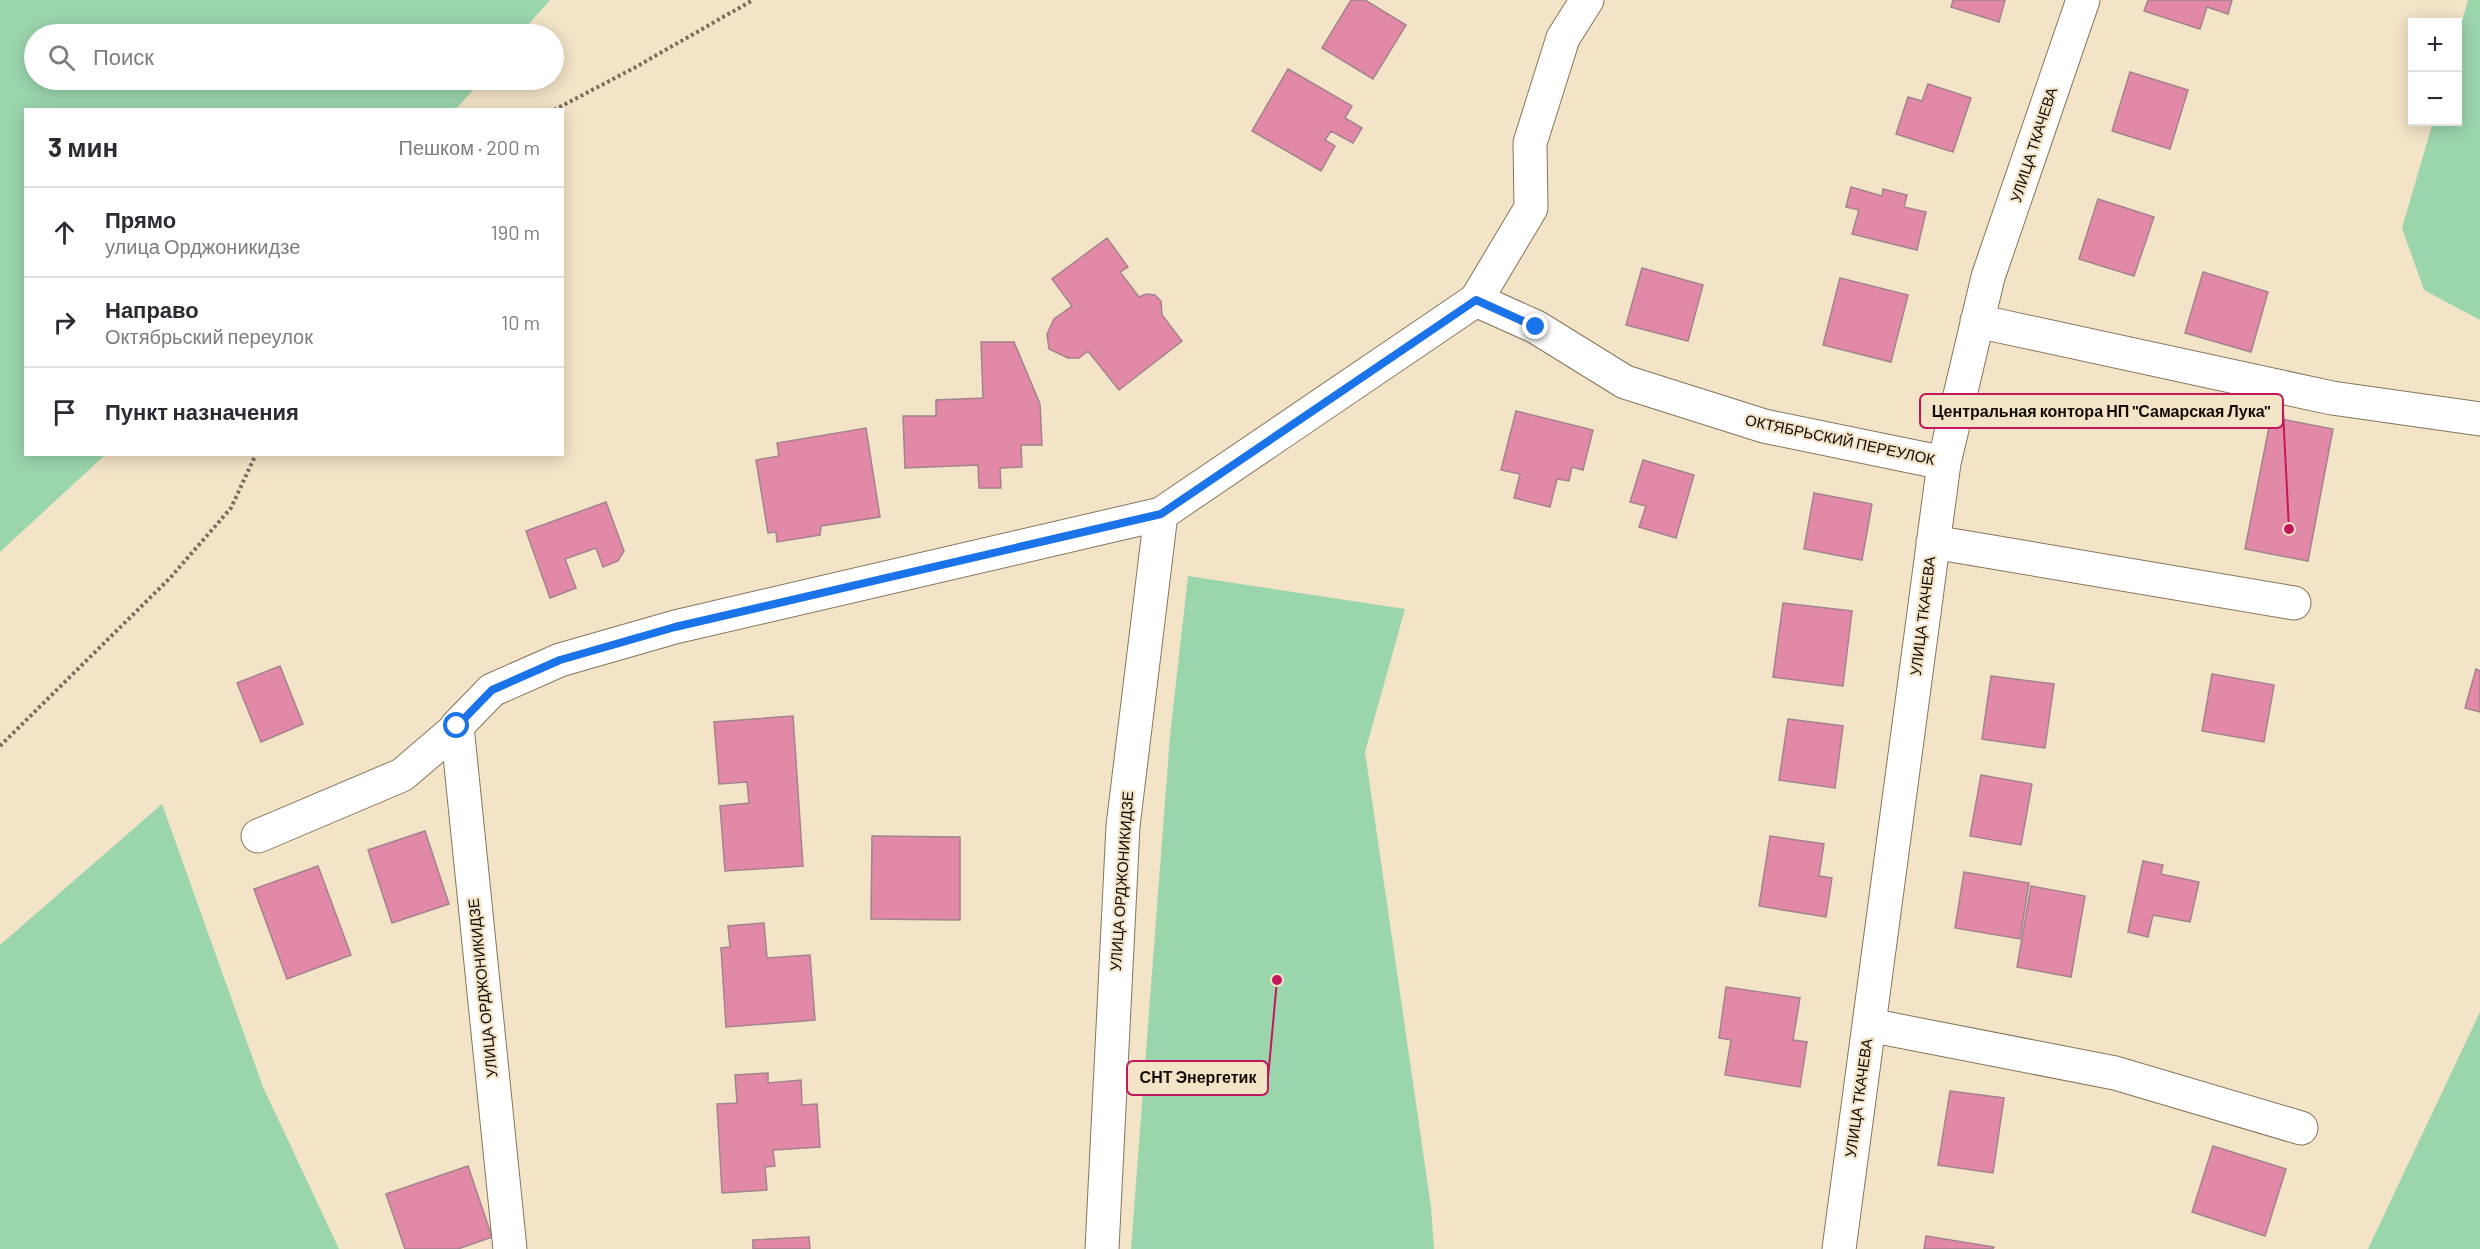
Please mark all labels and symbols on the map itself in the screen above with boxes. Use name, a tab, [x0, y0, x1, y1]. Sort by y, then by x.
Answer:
street label: УЛИЦА ТКАЧЕВА	[2006, 85, 2060, 205]
route end	[1522, 313, 1548, 339]
callout: Центральная контора НП "Самарская Лука"	[1920, 394, 2283, 428]
text: Центральная контора НП "Самарская Лука"	[1932, 401, 2271, 420]
street label: ОКТЯБРЬСКИЙ ПЕРЕУЛОК	[1744, 410, 1937, 468]
street label: УЛИЦА ТКАЧЕВА	[1906, 555, 1938, 677]
route start	[443, 712, 469, 738]
street label: УЛИЦА ОРДЖОНИКИДЗЕ	[1106, 790, 1136, 971]
street label: УЛИЦА ОРДЖОНИКИДЗЕ	[464, 898, 500, 1079]
street label: УЛИЦА ТКАЧЕВА	[1841, 1037, 1875, 1159]
callout: СНТ Энергетик	[1127, 1061, 1268, 1095]
text: СНТ Энергетик	[1140, 1067, 1257, 1086]

